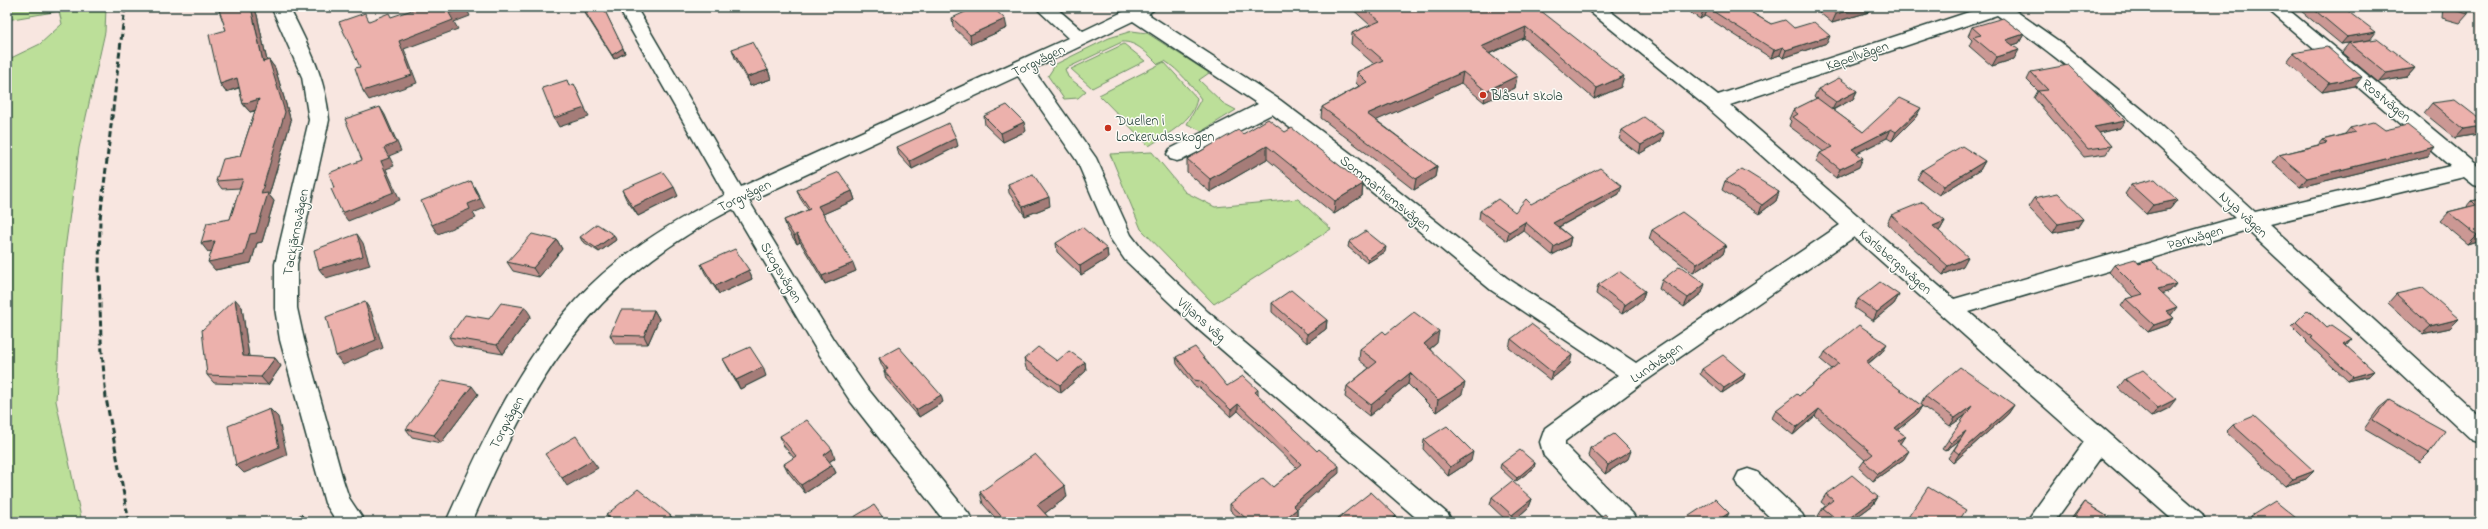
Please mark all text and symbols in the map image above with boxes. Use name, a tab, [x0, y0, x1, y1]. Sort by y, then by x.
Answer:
street label: Kapellvägen	[1823, 36, 1892, 78]
street label: Torgvägen	[1008, 39, 1070, 84]
street label: Rostvägen	[2356, 74, 2416, 129]
place label: Blåsut skola	[1490, 86, 1563, 107]
marker: Blåsut skola	[1478, 90, 1488, 100]
place label: Duellen i Lockerudsskogen	[1115, 111, 1214, 149]
marker: Duellen i Lockerudsskogen	[1103, 123, 1113, 133]
street label: Sommarhemsvägen	[1334, 151, 1436, 239]
street label: Torgvägen	[714, 174, 776, 219]
street label: Tackjärnsvägen	[278, 187, 316, 278]
street label: Nya vägen	[2213, 187, 2272, 244]
street label: Parkvägen	[2165, 220, 2226, 257]
street label: Karlsbergsvägen	[1853, 224, 1937, 301]
street label: Skogsvägen	[753, 238, 807, 308]
street label: Viljans väg	[1171, 292, 1230, 348]
street label: Lundvägen	[1626, 337, 1688, 390]
street label: Torgvägen	[485, 392, 531, 453]

